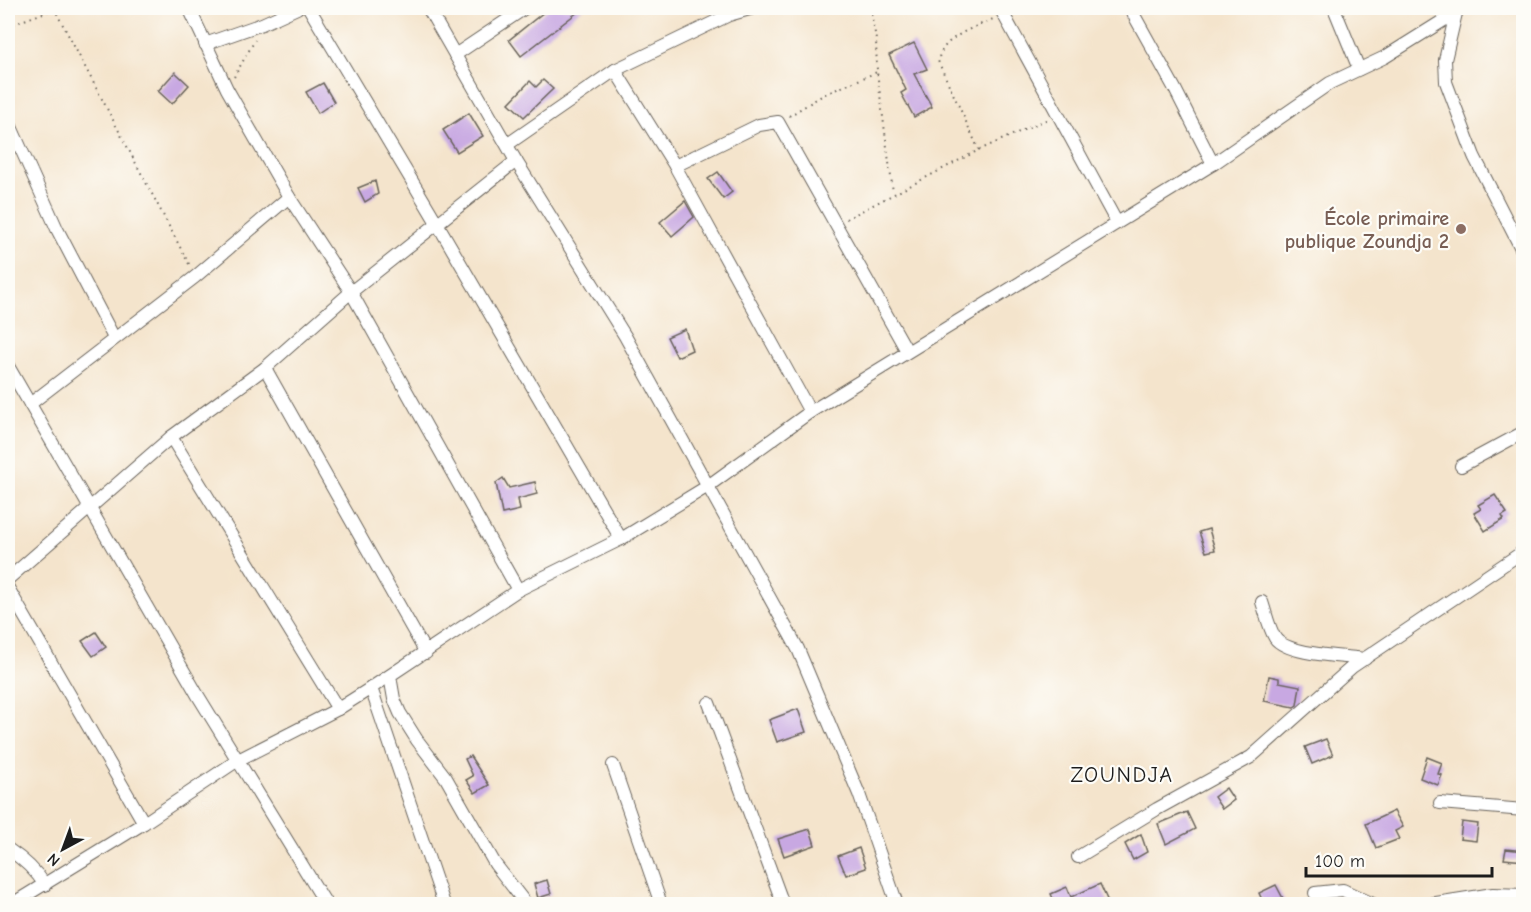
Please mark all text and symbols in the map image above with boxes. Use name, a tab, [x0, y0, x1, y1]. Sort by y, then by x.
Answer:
place label: École primaire publique Zoundja 2	[1285, 206, 1449, 253]
marker: École primaire publique Zoundja 2	[1454, 222, 1468, 236]
district label: ZOUNDJA	[1070, 762, 1174, 788]
north arrow	[33, 819, 93, 879]
scale bar	[1306, 840, 1492, 878]
text: N	[44, 849, 64, 870]
text: 100 m	[1315, 851, 1365, 872]

